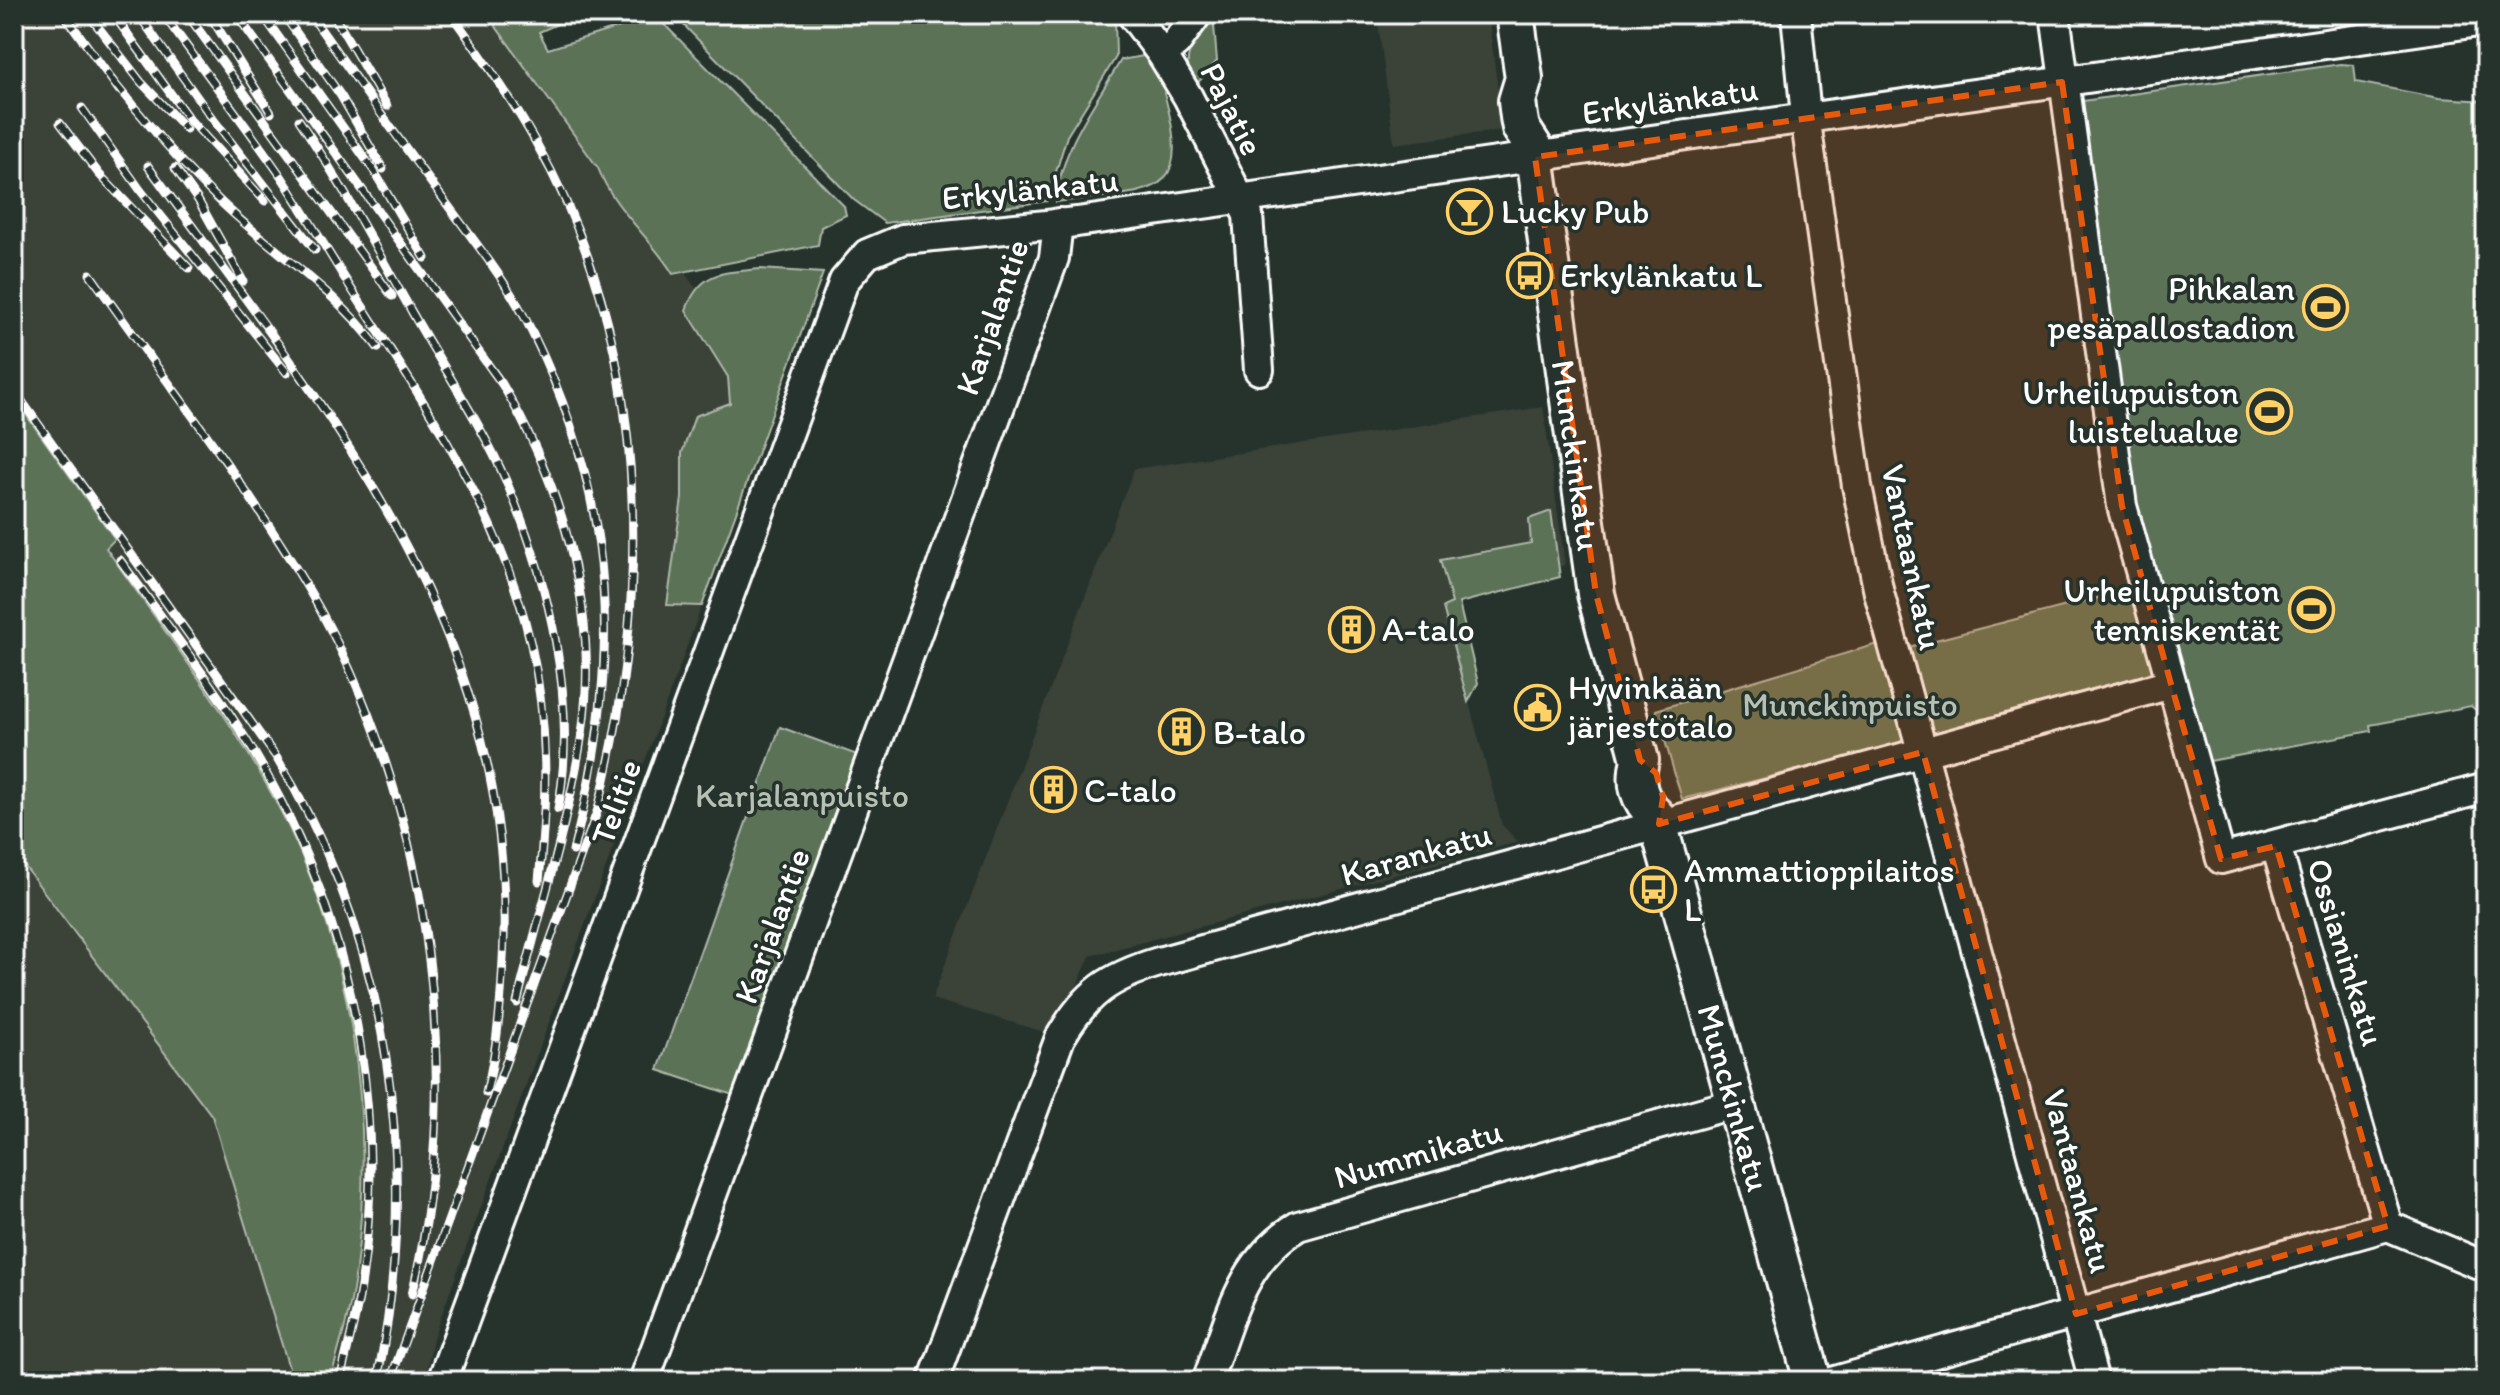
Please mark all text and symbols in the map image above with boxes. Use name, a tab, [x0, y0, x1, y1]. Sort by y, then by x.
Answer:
street label: Pajatie	[1191, 56, 1273, 162]
street label: Erkylänkatu	[1579, 68, 1761, 134]
street label: Erkylänkatu	[940, 159, 1120, 219]
bar icon: Lucky Pub	[1446, 187, 1494, 235]
place label: Lucky Pub	[1501, 191, 1649, 232]
street label: Karjalantie	[946, 234, 1038, 400]
bus stop icon: Erkylänkatu L	[1505, 251, 1553, 299]
place label: Erkylänkatu L	[1560, 255, 1762, 296]
place label: Pihkalan pesäpallostadion	[2047, 268, 2295, 348]
sports icon: Pihkalan pesäpallostadion	[2302, 284, 2350, 332]
street label: Munckinkatu	[1543, 357, 1610, 553]
place label: Urheilupuiston luistelualue	[2022, 372, 2239, 452]
sports icon: Urheilupuiston luistelualue	[2246, 388, 2294, 436]
street label: Vantaankatu	[1872, 461, 1952, 653]
place label: Urheilupuiston tenniskentät	[2063, 570, 2280, 650]
sports icon: Urheilupuiston tenniskentät	[2287, 586, 2335, 634]
building icon: A-talo	[1327, 605, 1375, 653]
place label: A-talo	[1382, 609, 1475, 650]
place label: Hyvinkään järjestötalo	[1567, 667, 1733, 747]
public building icon: Hyvinkään järjestötalo	[1513, 683, 1561, 731]
park label: Munckinpuisto	[1742, 684, 1958, 725]
building icon: B-talo	[1158, 708, 1206, 756]
place label: B-talo	[1213, 712, 1306, 753]
street label: Telitie	[582, 754, 650, 850]
building icon: C-talo	[1029, 766, 1077, 814]
place label: C-talo	[1084, 770, 1177, 811]
park label: Karjalanpuisto	[695, 775, 909, 816]
street label: Karankatu	[1336, 813, 1496, 895]
street label: Karjalantie	[725, 843, 819, 1009]
place label: Ammattioppilaitos L	[1684, 850, 1955, 930]
street label: Ossianinkatu	[2298, 853, 2394, 1051]
bus stop icon: Ammattioppilaitos L	[1629, 866, 1677, 914]
street label: Munckinkatu	[1689, 999, 1780, 1196]
street label: Vantaankatu	[2034, 1085, 2122, 1277]
street label: Nummikatu	[1329, 1110, 1507, 1198]

